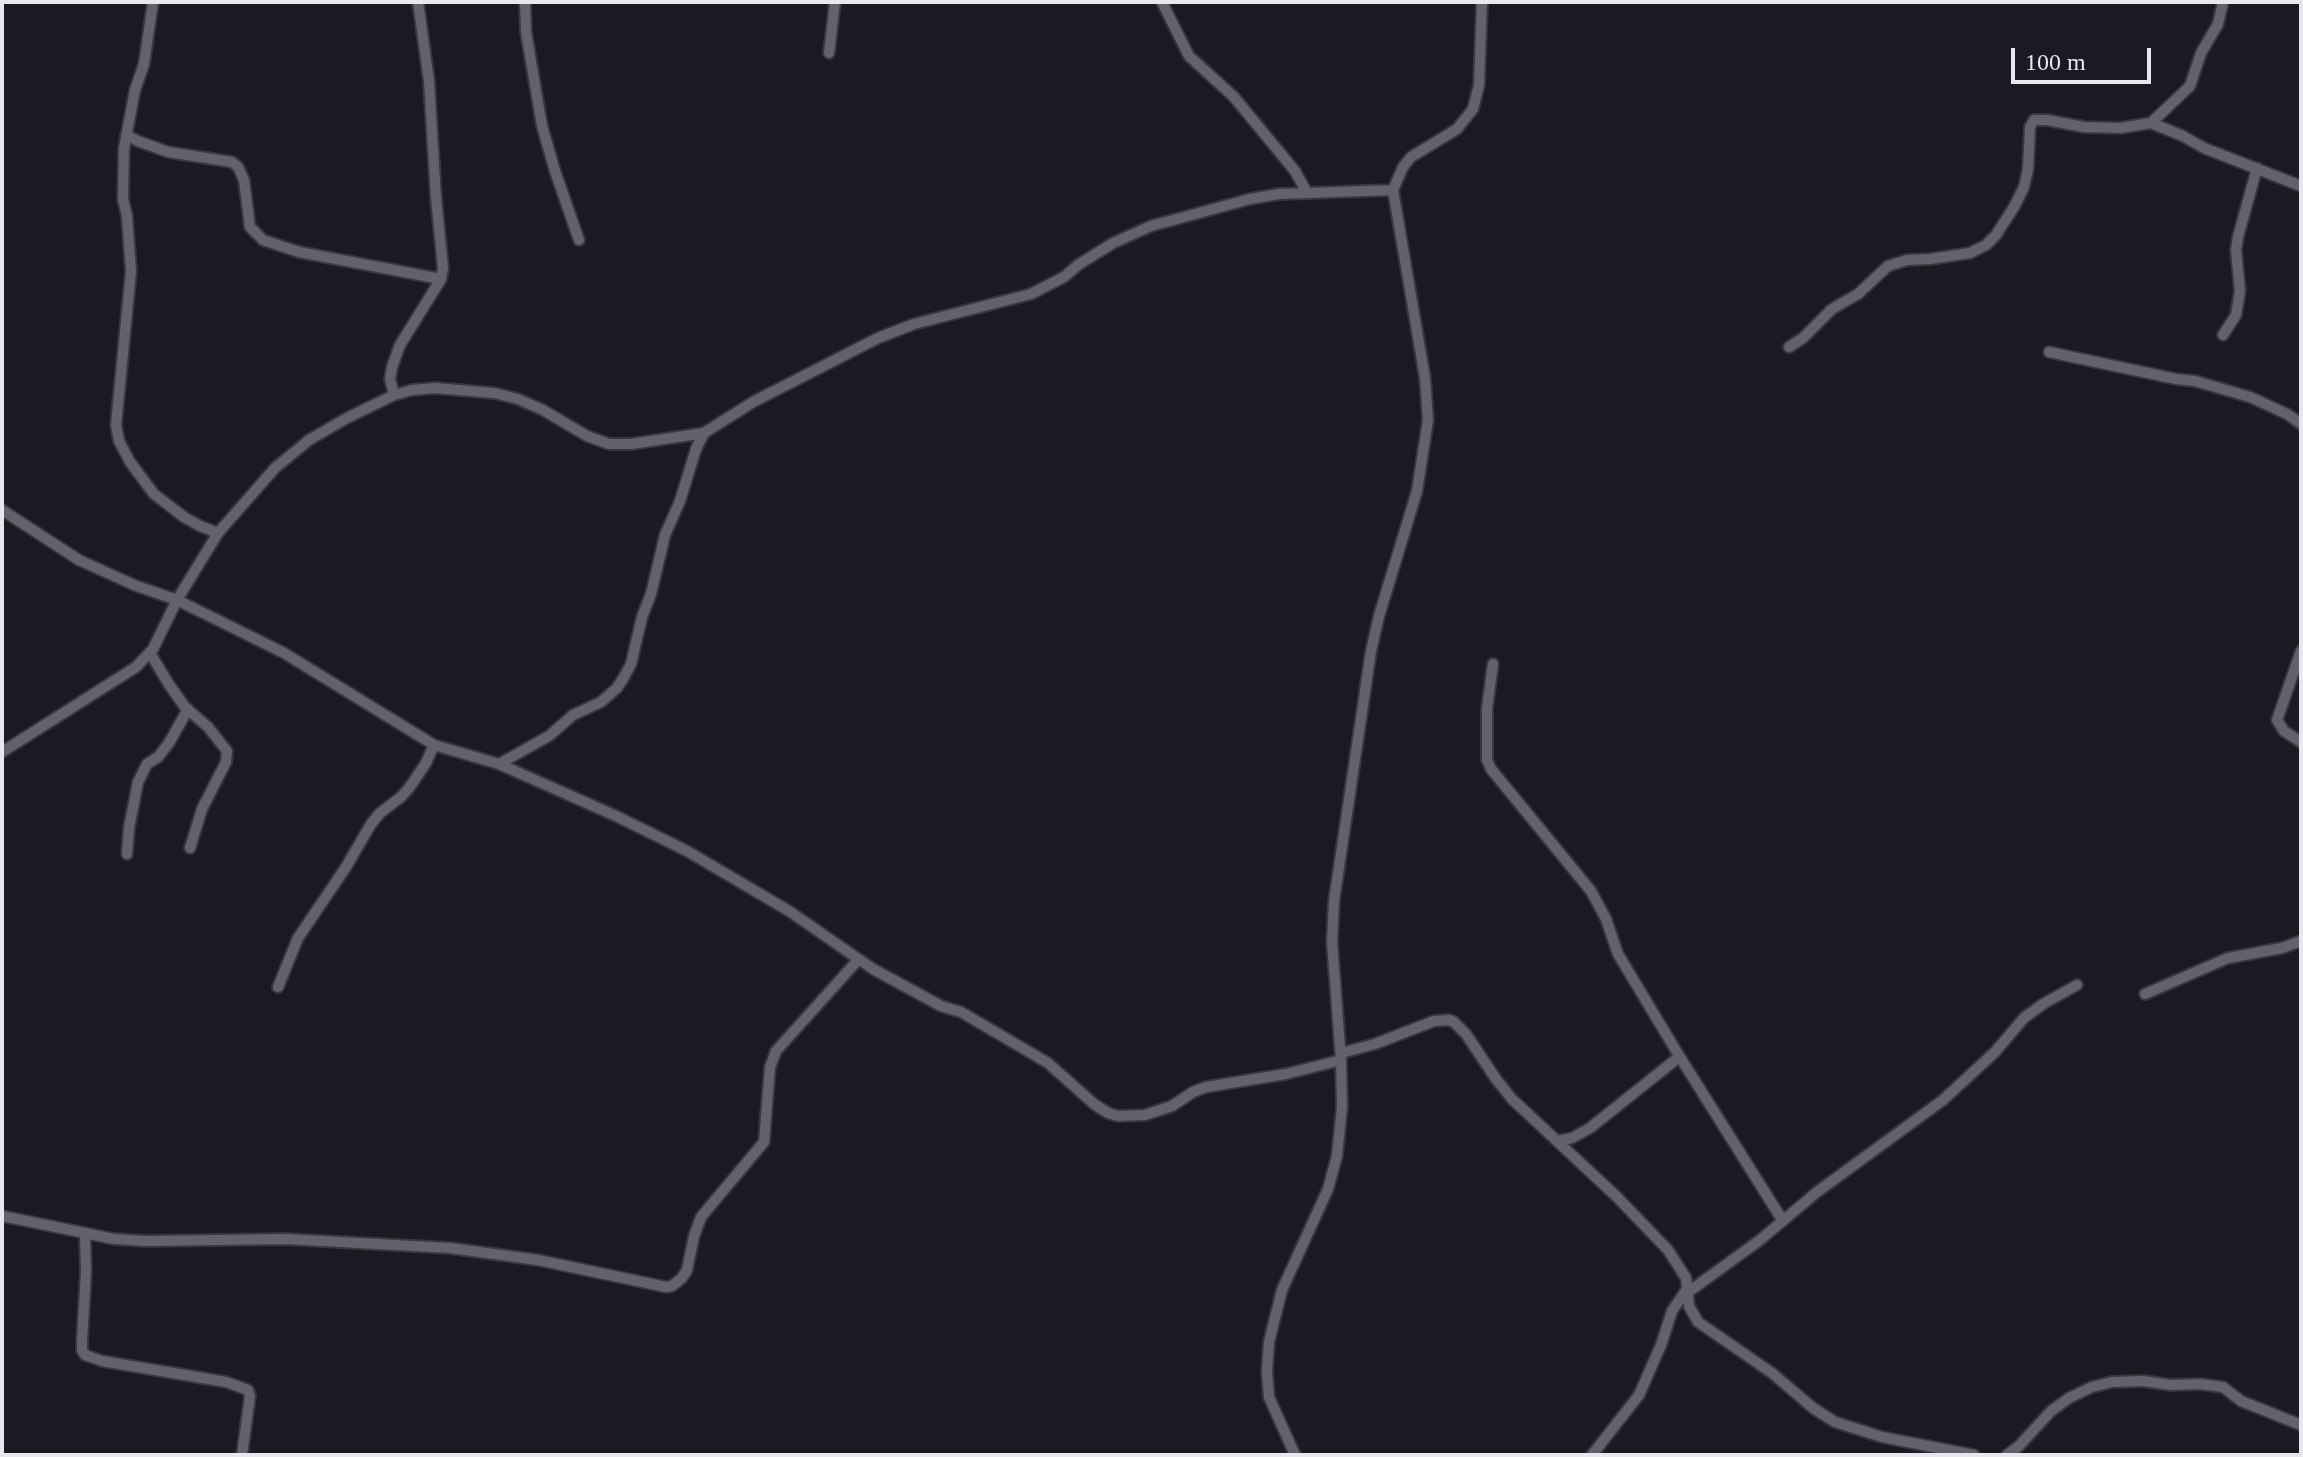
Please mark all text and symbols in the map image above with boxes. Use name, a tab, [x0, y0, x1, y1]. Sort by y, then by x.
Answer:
scale bar	[2015, 32, 2155, 82]
text: 100 m	[2025, 49, 2086, 75]

